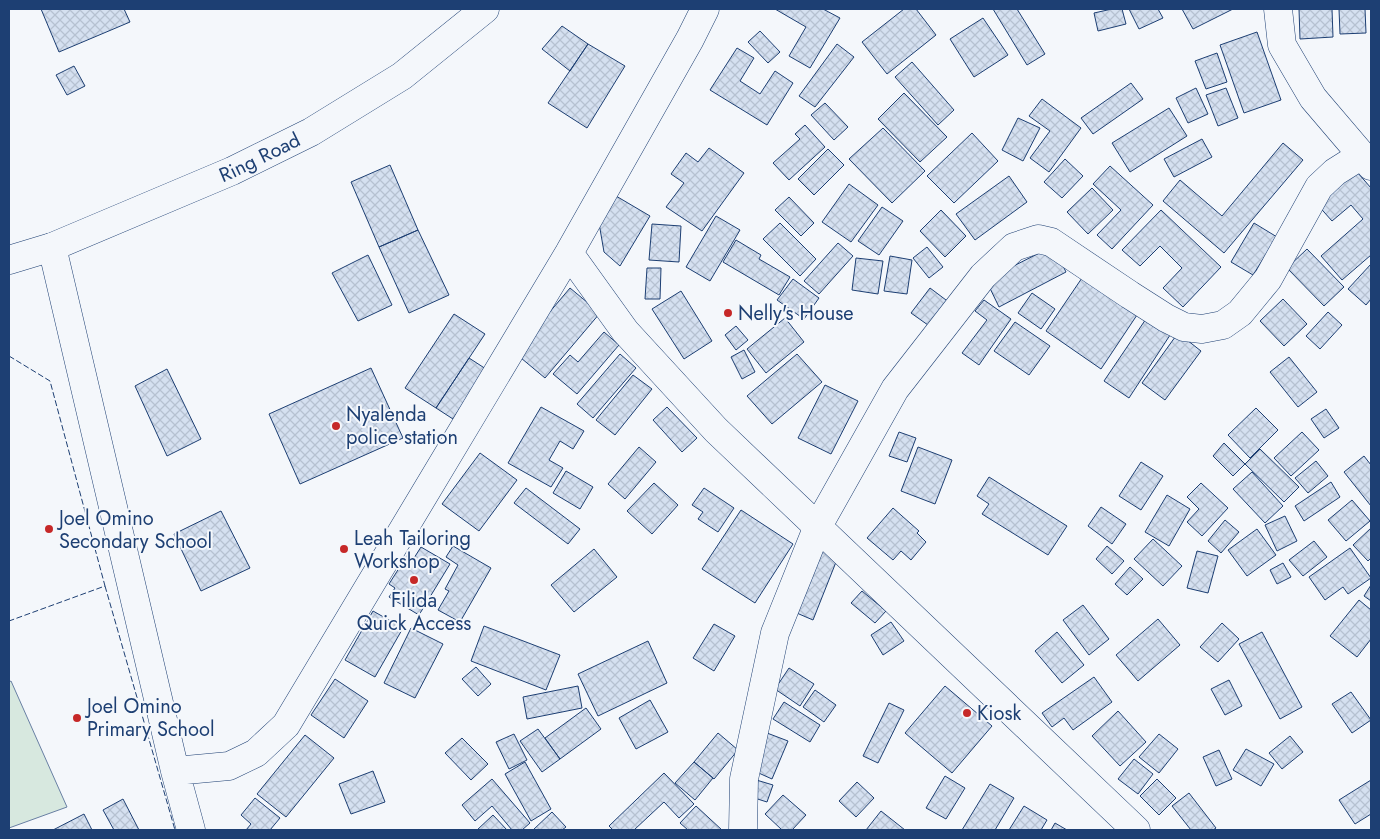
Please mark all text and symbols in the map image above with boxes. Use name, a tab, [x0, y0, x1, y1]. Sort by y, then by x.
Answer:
street label: Ring Road	[214, 125, 305, 189]
place label: Nelly's House	[738, 299, 854, 328]
marker: Nelly's House	[722, 307, 734, 319]
place label: Nyalenda police station	[346, 400, 458, 452]
marker: Nyalenda police station	[330, 420, 342, 432]
place label: Joel Omino Secondary School	[56, 504, 212, 556]
marker: Joel Omino Secondary School	[43, 523, 55, 535]
place label: Leah Tailoring Workshop	[354, 524, 471, 576]
marker: Leah Tailoring Workshop	[338, 543, 350, 555]
marker: Filida Quick Access	[408, 574, 420, 586]
place label: Filida Quick Access	[357, 586, 471, 638]
place label: Joel Omino Primary School	[84, 692, 215, 744]
place label: Kiosk	[977, 699, 1021, 728]
marker: Kiosk	[961, 707, 973, 719]
marker: Joel Omino Primary School	[71, 712, 83, 724]

